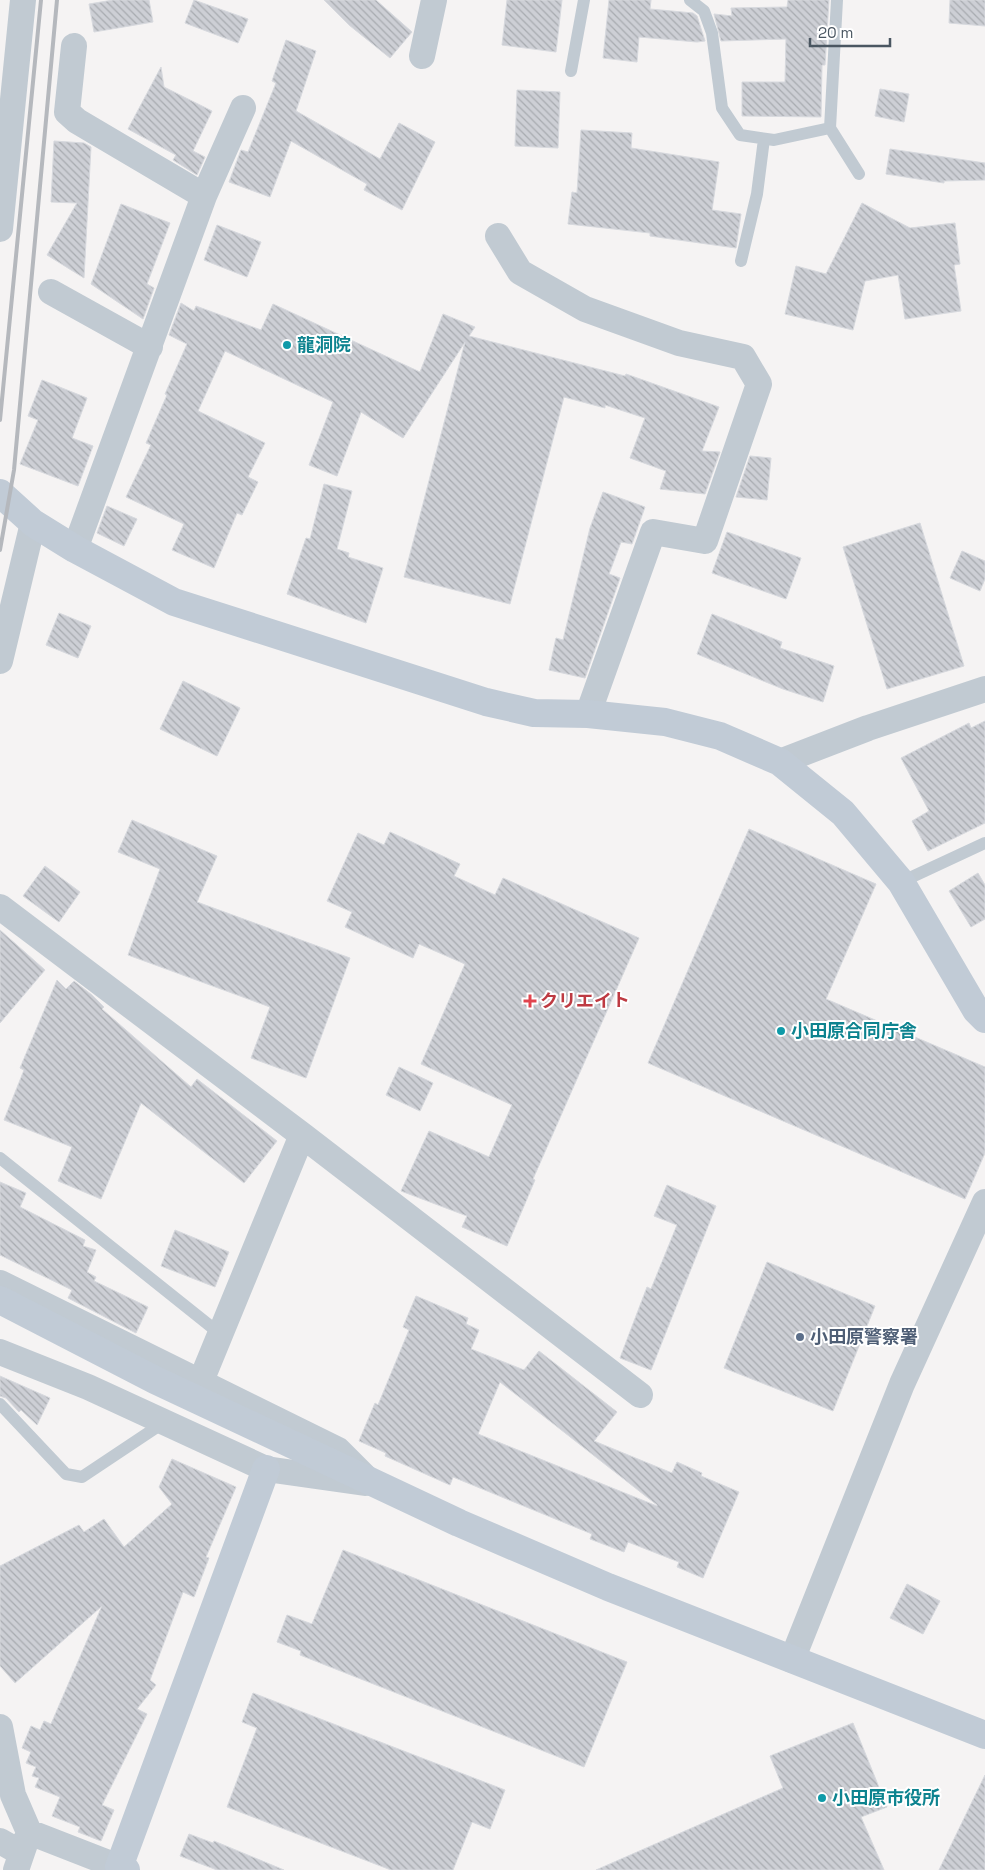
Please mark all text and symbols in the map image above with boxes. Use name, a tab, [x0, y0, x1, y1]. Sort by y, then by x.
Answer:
scale bar	[810, 15, 890, 47]
text: 20 m	[818, 23, 853, 42]
place label: 龍洞院	[297, 333, 351, 356]
marker: 龍洞院	[281, 339, 293, 351]
place label: クリエイト	[540, 989, 630, 1012]
marker: クリエイト	[524, 995, 536, 1007]
place label: 小田原合同庁舎	[791, 1019, 917, 1042]
marker: 小田原合同庁舎	[775, 1025, 787, 1037]
place label: 小田原警察署	[810, 1325, 918, 1348]
marker: 小田原警察署	[794, 1331, 806, 1343]
place label: 小田原市役所	[832, 1786, 940, 1809]
marker: 小田原市役所	[816, 1792, 828, 1804]

